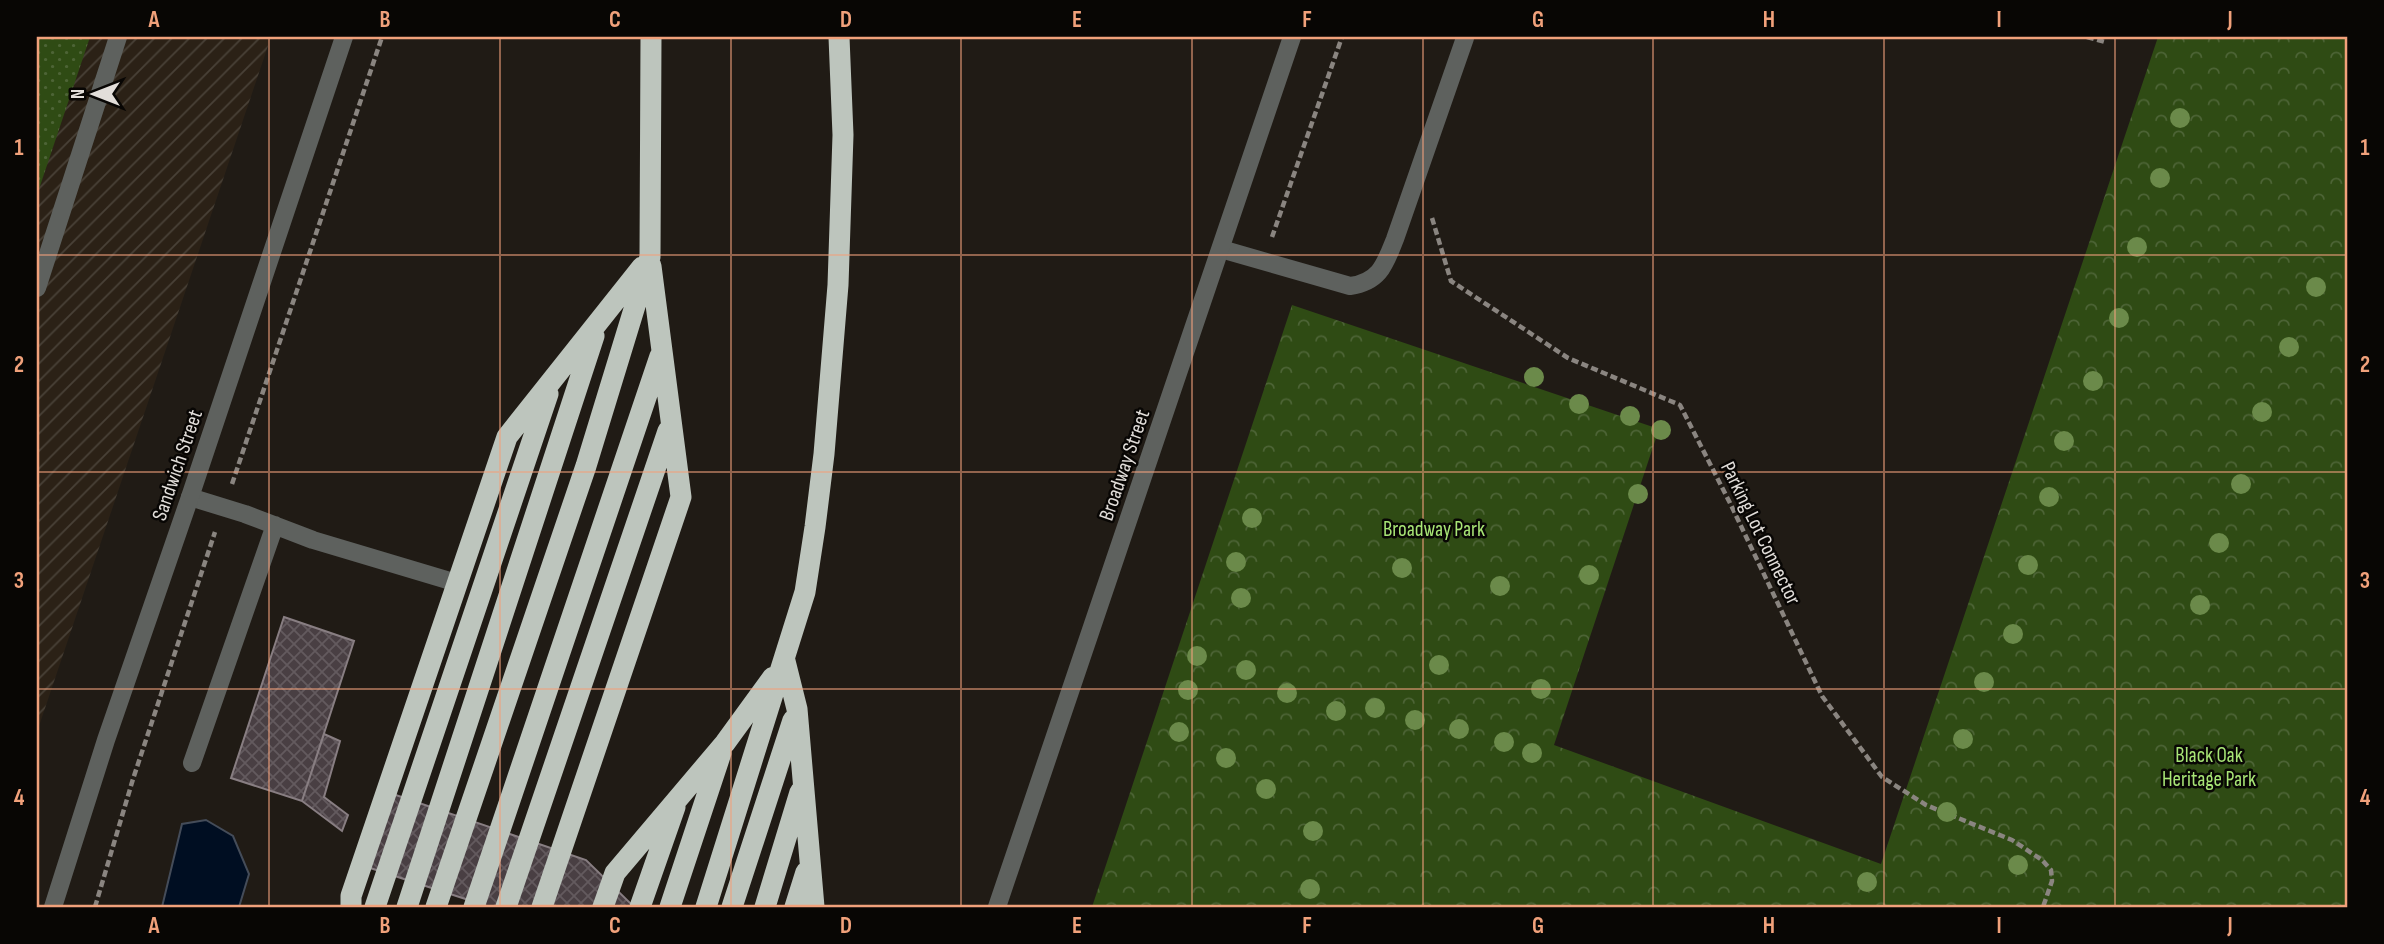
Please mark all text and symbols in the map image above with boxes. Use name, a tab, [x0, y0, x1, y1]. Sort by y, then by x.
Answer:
text: A	[148, 6, 161, 34]
text: B	[380, 6, 391, 34]
text: C	[609, 6, 621, 34]
text: D	[840, 6, 852, 34]
text: E	[1072, 6, 1082, 34]
text: F	[1302, 6, 1312, 34]
text: G	[1532, 6, 1544, 34]
text: H	[1763, 6, 1775, 34]
text: I	[1996, 6, 2002, 34]
text: J	[2226, 6, 2233, 34]
north arrow	[60, 60, 130, 130]
text: N	[67, 89, 90, 99]
text: 1	[14, 134, 24, 162]
text: 1	[2360, 134, 2370, 162]
text: 2	[14, 351, 24, 379]
text: 2	[2360, 351, 2370, 379]
street label: Sandwich Street	[147, 406, 208, 524]
street label: Broadway Street	[1094, 406, 1155, 524]
street label: Parking Lot Connector	[1715, 458, 1806, 609]
park label: Broadway Park	[1383, 517, 1485, 542]
text: 3	[14, 567, 24, 595]
text: 3	[2360, 567, 2370, 595]
park label: Black Oak Heritage Park	[2162, 743, 2256, 792]
text: 4	[14, 784, 25, 812]
text: 4	[2360, 784, 2371, 812]
text: A	[148, 912, 161, 940]
text: B	[380, 912, 391, 940]
text: C	[609, 912, 621, 940]
text: D	[840, 912, 852, 940]
text: E	[1072, 912, 1082, 940]
text: F	[1302, 912, 1312, 940]
text: G	[1532, 912, 1544, 940]
text: H	[1763, 912, 1775, 940]
text: I	[1996, 912, 2002, 940]
text: J	[2226, 912, 2233, 940]

